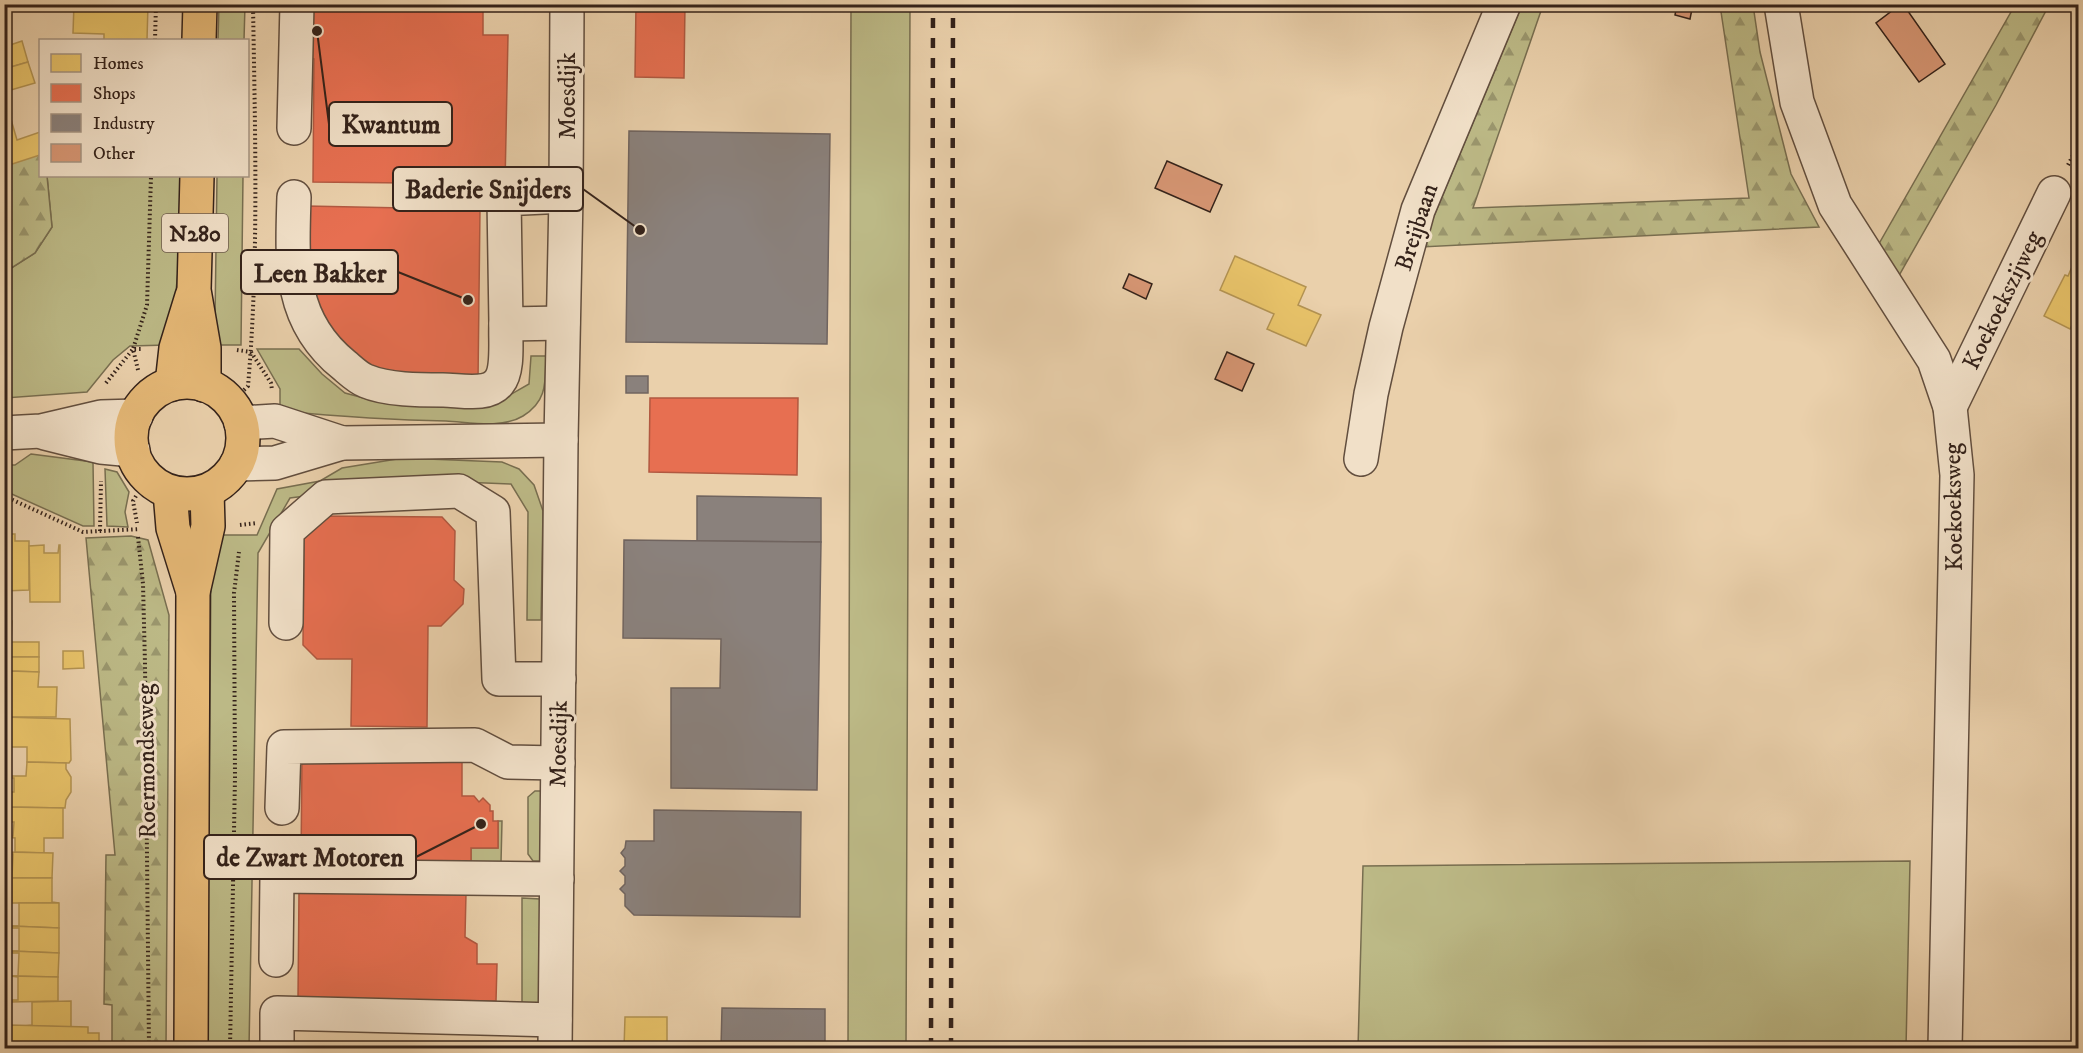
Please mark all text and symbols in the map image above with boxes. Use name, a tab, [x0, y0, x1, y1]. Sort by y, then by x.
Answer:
legend	[39, 39, 249, 177]
street label: Moesdijk	[553, 52, 583, 140]
text: Homes	[93, 53, 144, 75]
text: Shops	[93, 83, 136, 105]
callout: Kwantum	[329, 102, 452, 146]
text: Kwantum	[341, 109, 441, 142]
text: Industry	[93, 113, 155, 135]
text: Other	[93, 143, 135, 165]
callout: Baderie Snijders	[393, 167, 583, 211]
text: Baderie Snijders	[405, 174, 571, 207]
street label: Breijbaan	[1389, 179, 1445, 275]
road number: N280	[162, 214, 228, 252]
street label: Koekoekszijweg	[1956, 226, 2050, 375]
callout: Leen Bakker	[241, 250, 398, 294]
text: Leen Bakker	[254, 258, 387, 291]
street label: Koekoeksweg	[1938, 442, 1970, 571]
street label: Roermondseweg	[131, 683, 163, 839]
street label: Moesdijk	[543, 700, 575, 788]
callout: de Zwart Motoren	[204, 835, 416, 879]
text: de Zwart Motoren	[216, 842, 404, 875]

